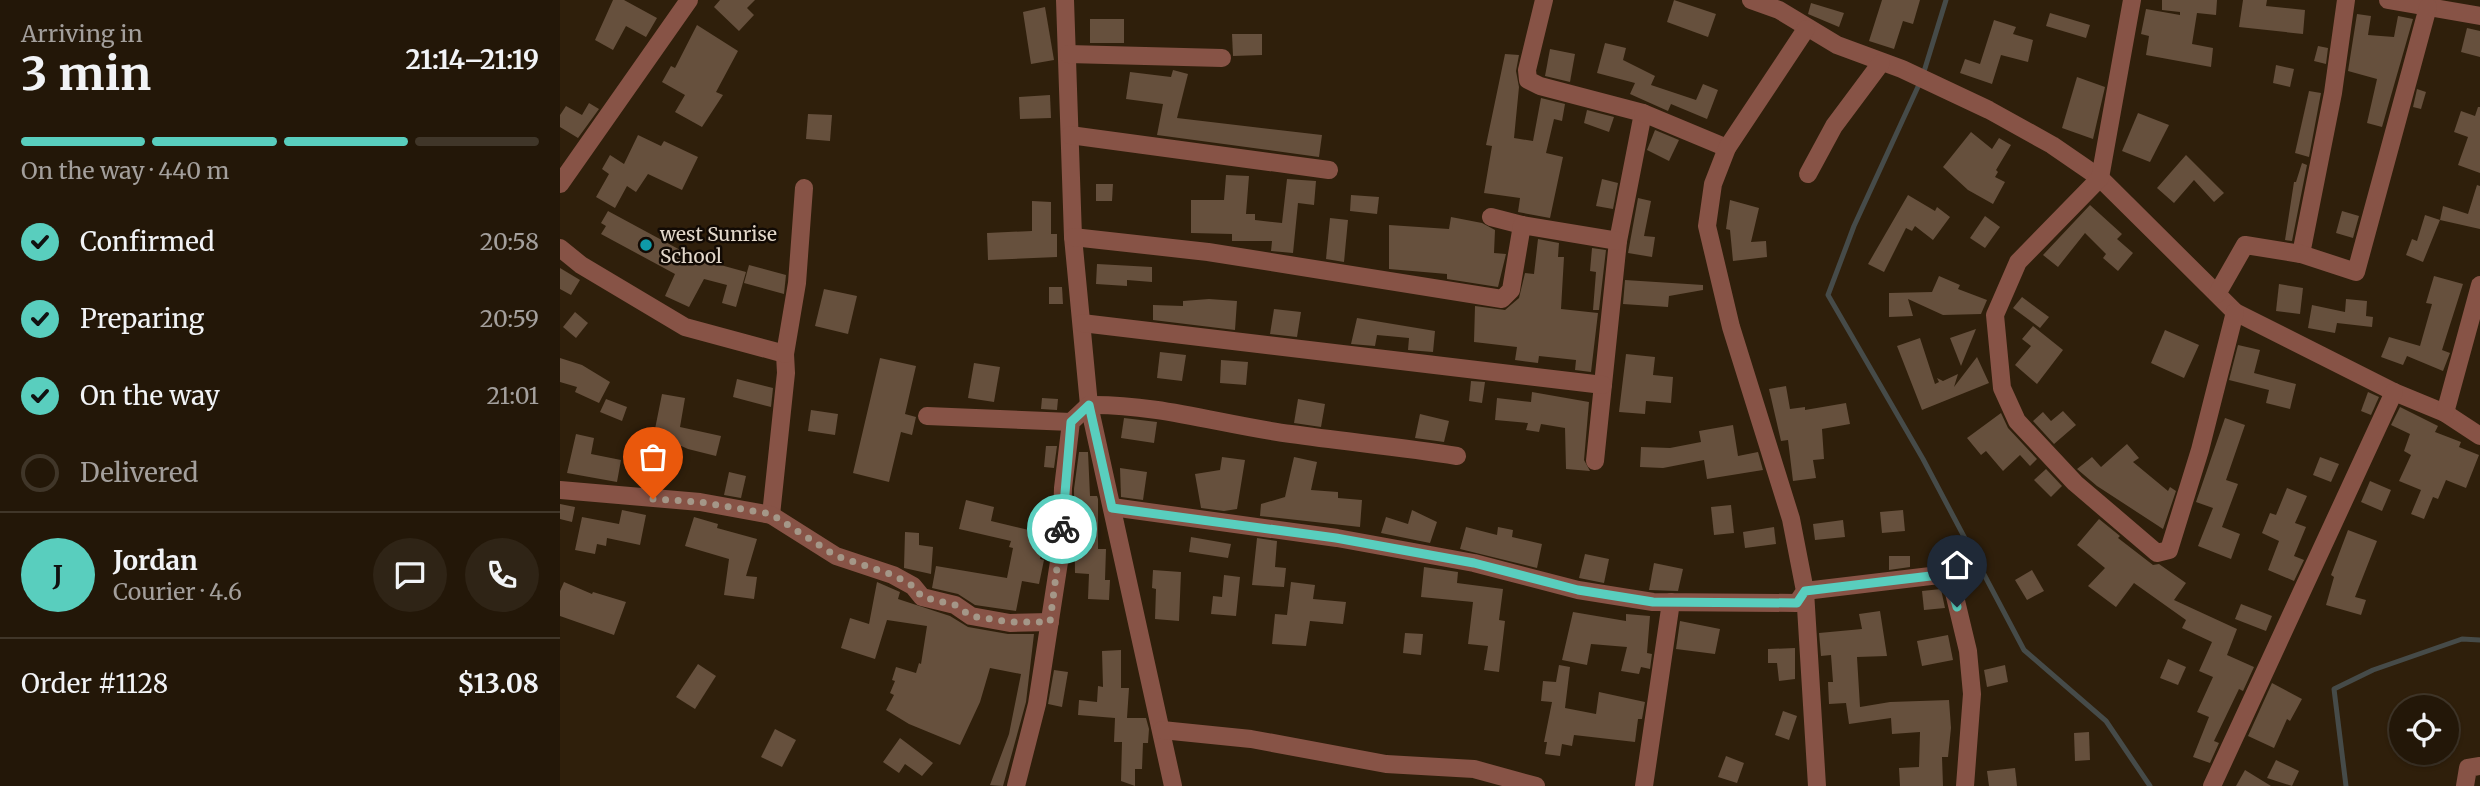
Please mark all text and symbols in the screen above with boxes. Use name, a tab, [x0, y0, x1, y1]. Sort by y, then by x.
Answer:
text: Arriving in	[21, 19, 143, 48]
text: 21:14–21:19	[406, 43, 539, 76]
text: 3 min	[21, 45, 151, 103]
text: On the way · 440 m	[21, 156, 229, 185]
place label: west Sunrise School	[659, 222, 777, 268]
icon: check	[21, 223, 59, 261]
text: Confirmed	[80, 225, 215, 258]
text: 20:58	[480, 227, 539, 256]
marker: west Sunrise School	[638, 237, 654, 253]
icon: check	[21, 300, 59, 338]
text: Preparing	[80, 302, 204, 335]
text: 20:59	[480, 304, 539, 333]
icon: check	[21, 377, 59, 415]
text: On the way	[80, 379, 220, 412]
text: 21:01	[487, 381, 539, 410]
pin	[623, 427, 683, 499]
icon: bag	[634, 438, 672, 476]
text: Delivered	[80, 456, 199, 489]
courier	[1027, 494, 1097, 564]
icon: bike	[1043, 510, 1081, 548]
pin	[1927, 535, 1987, 607]
button: chat	[373, 538, 447, 612]
button: phone	[465, 538, 539, 612]
text: Jordan	[113, 544, 198, 577]
icon: home	[1938, 546, 1976, 584]
text: J	[53, 559, 63, 592]
text: Courier · 4.6	[113, 577, 242, 606]
text: Order #1128	[21, 667, 168, 700]
text: $13.08	[457, 667, 539, 700]
map controls	[2389, 695, 2459, 765]
button: locate	[2389, 695, 2459, 765]

